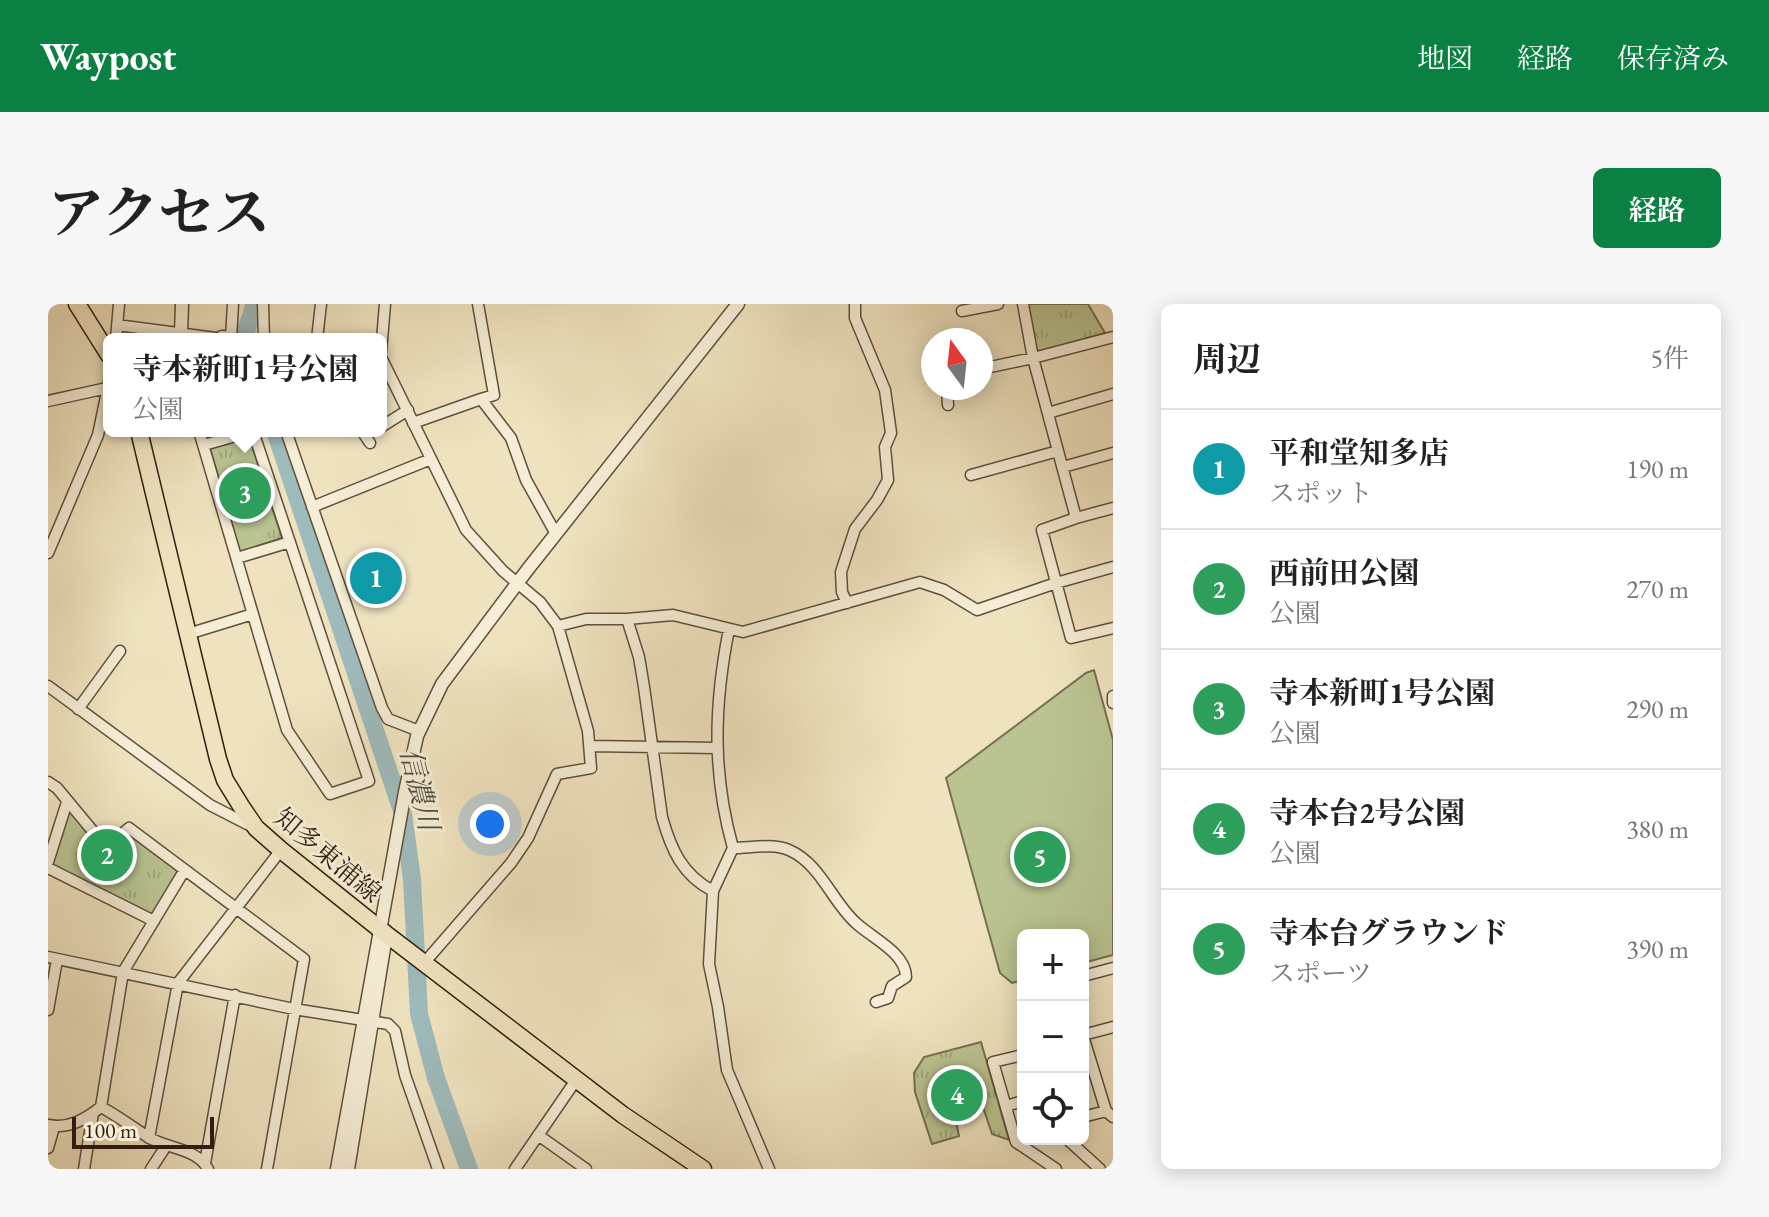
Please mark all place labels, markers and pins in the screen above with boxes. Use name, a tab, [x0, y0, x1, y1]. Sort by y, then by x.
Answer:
pin: 3	[219, 463, 271, 523]
pin: 1	[350, 548, 402, 608]
pin: 2	[81, 825, 133, 885]
pin: 5	[1014, 827, 1066, 887]
pin: 4	[931, 1065, 983, 1125]

